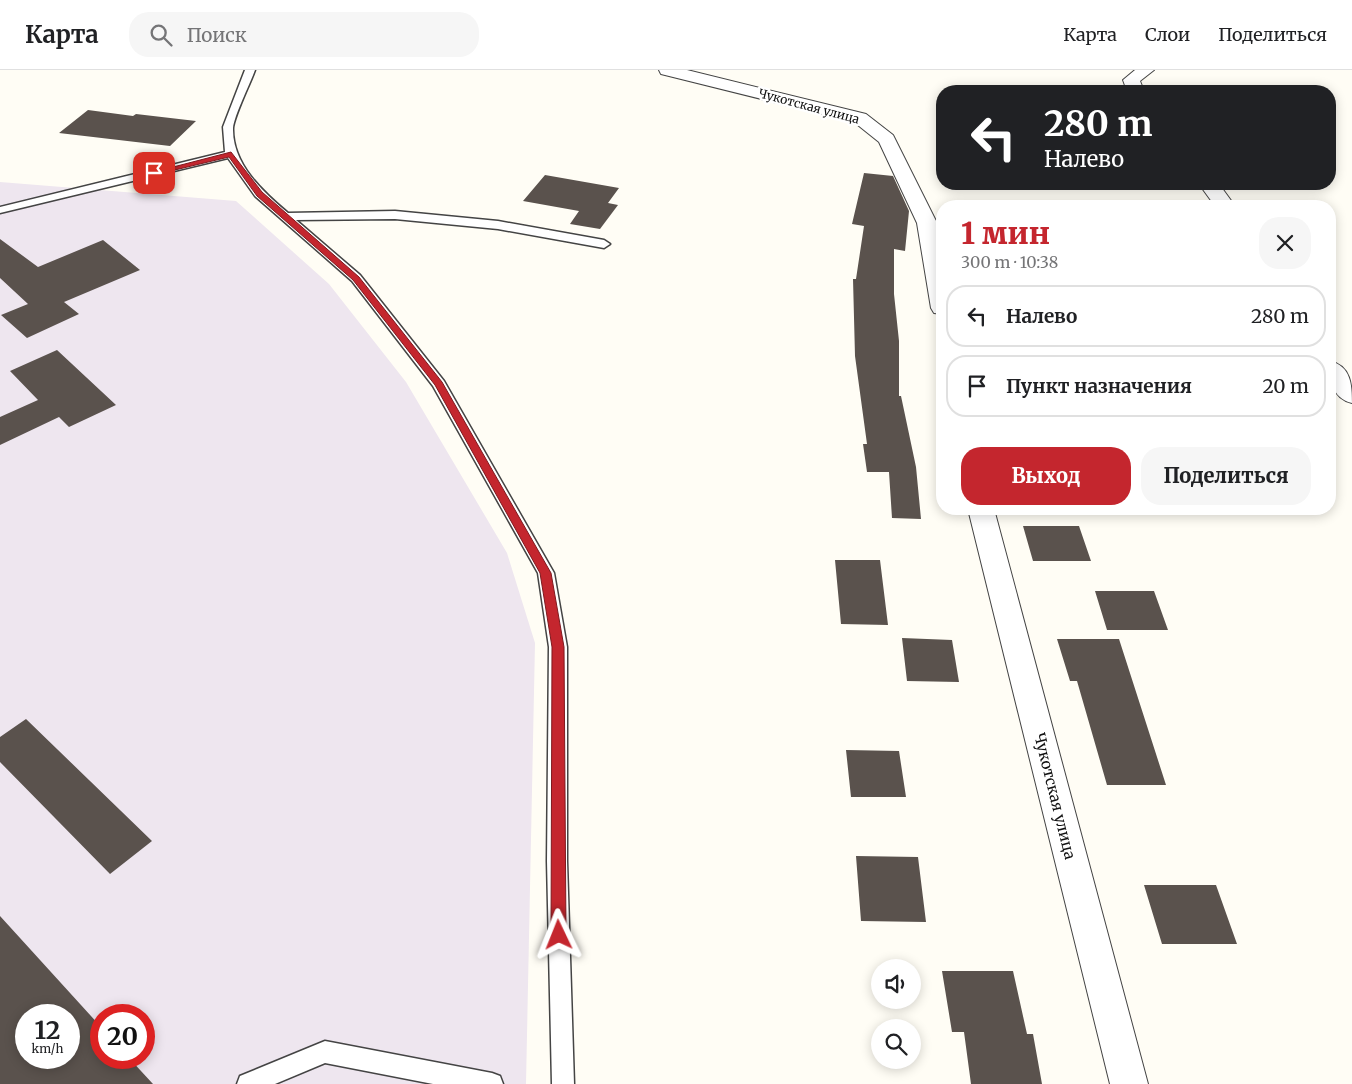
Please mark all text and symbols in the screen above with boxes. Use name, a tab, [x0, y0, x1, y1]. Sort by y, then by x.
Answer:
search box	[129, 12, 479, 57]
text: Карта	[25, 19, 99, 50]
icon: search	[147, 21, 175, 49]
text: Поиск	[187, 23, 247, 47]
text: Карта	[1063, 23, 1117, 46]
text: Слои	[1145, 23, 1190, 46]
text: Поделиться	[1218, 23, 1327, 46]
street label: Чукотская улица	[757, 85, 862, 127]
text: 280 m	[1044, 102, 1152, 146]
icon: left	[961, 105, 1026, 170]
text: Налево	[1044, 145, 1124, 173]
pin	[133, 152, 175, 194]
icon: arrive	[140, 159, 168, 187]
text: 1 мин	[961, 214, 1050, 252]
button: close	[1259, 217, 1311, 269]
text: 300 m · 10:38	[961, 252, 1058, 272]
icon: left	[963, 302, 991, 330]
text: Налево	[1006, 304, 1077, 328]
text: 280 m	[1251, 304, 1309, 328]
icon: arrive	[963, 372, 991, 400]
text: Пункт назначения	[1006, 374, 1192, 398]
text: 20 m	[1262, 374, 1309, 398]
button: Выход	[961, 447, 1131, 505]
button: Поделиться	[1141, 447, 1311, 505]
street label: Чукотская улица	[1030, 731, 1080, 861]
position arrow	[532, 908, 584, 960]
map controls	[871, 959, 921, 1069]
button: sound	[871, 959, 921, 1009]
speed limit sign: 20	[90, 1004, 155, 1069]
text: 12	[34, 1014, 61, 1046]
button: search	[871, 1019, 921, 1069]
text: km/h	[32, 1041, 63, 1056]

